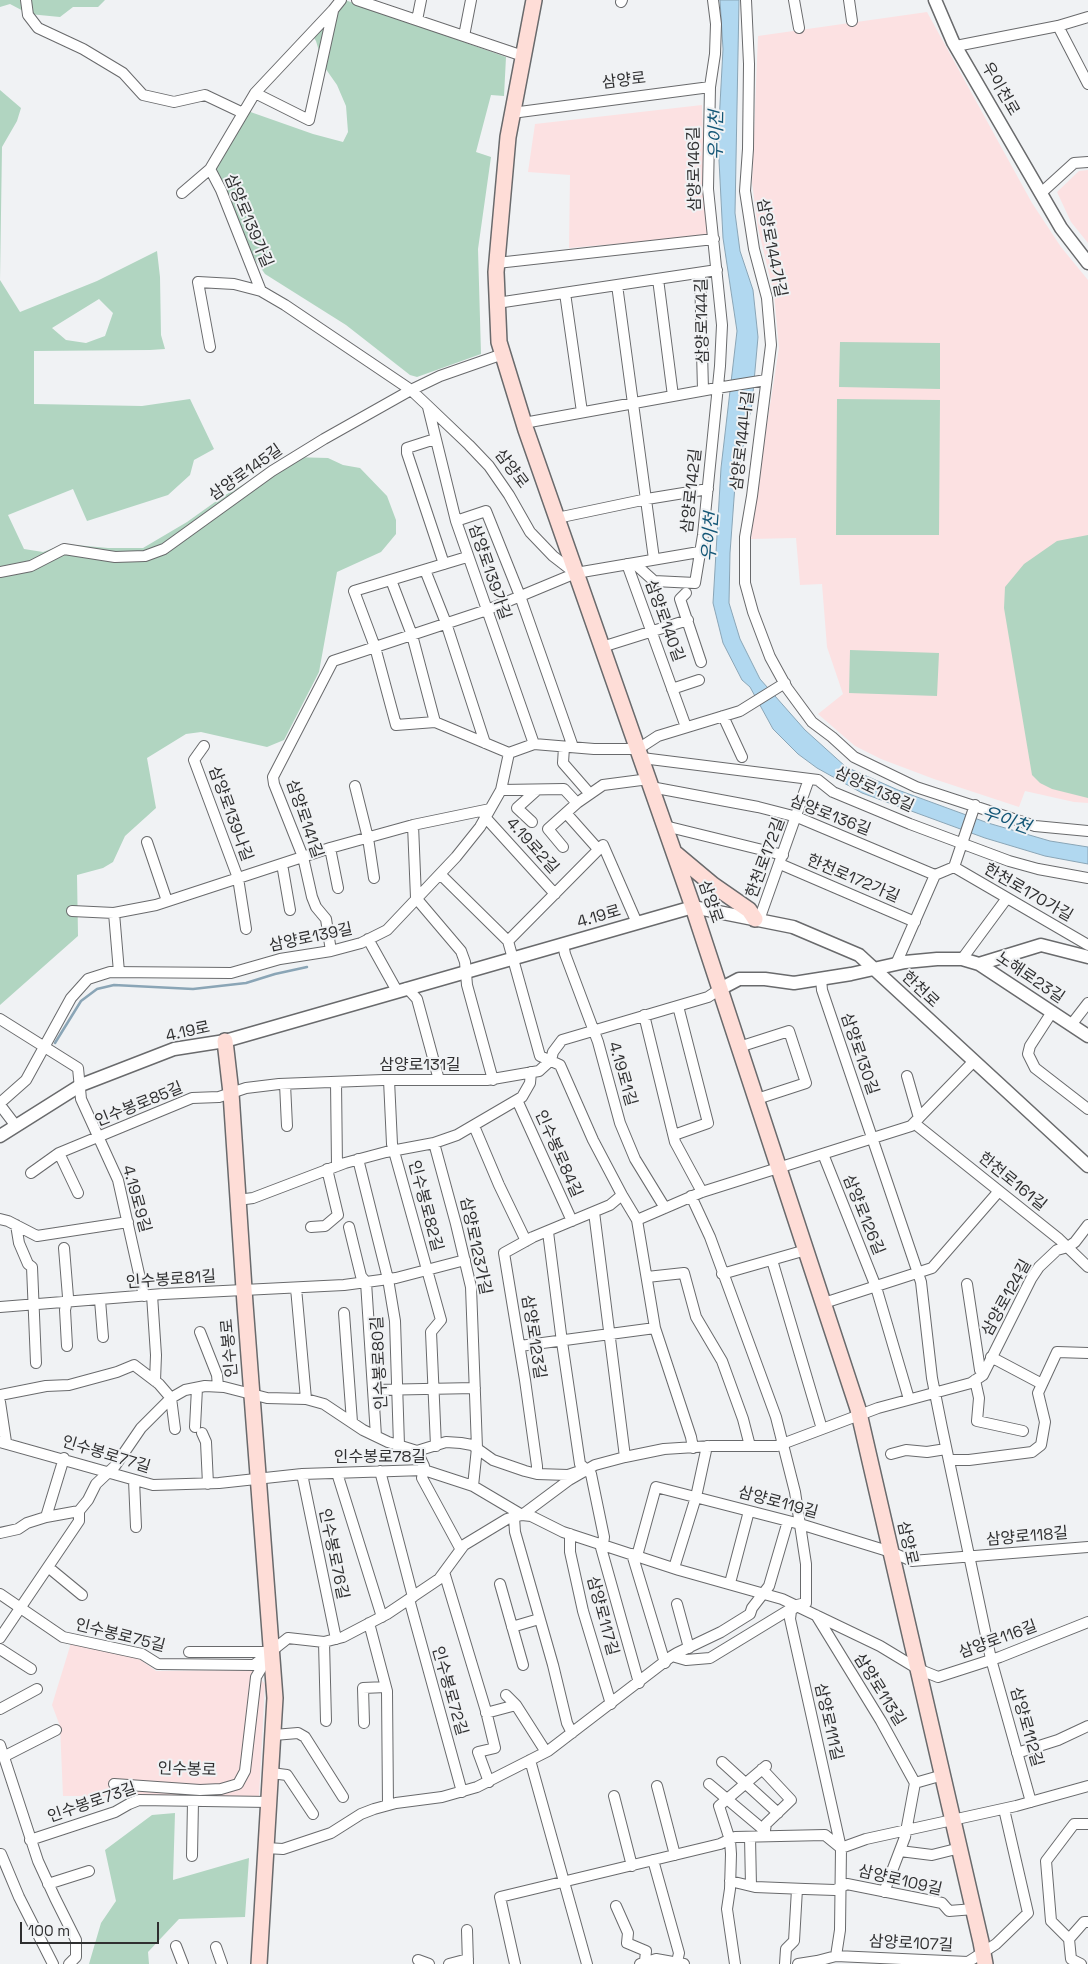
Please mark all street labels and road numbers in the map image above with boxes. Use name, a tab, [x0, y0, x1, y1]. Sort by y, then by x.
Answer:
street label: 우이천로	[977, 59, 1023, 119]
street label: 삼양로	[601, 69, 647, 93]
street label: 삼양로146길	[685, 126, 705, 212]
street label: 삼양로139가길	[220, 171, 276, 271]
street label: 삼양로144가길	[752, 197, 790, 299]
street label: 삼양로144길	[693, 278, 713, 364]
street label: 삼양로144나길	[727, 390, 759, 492]
street label: 삼양로145길	[206, 441, 286, 505]
street label: 삼양로	[490, 446, 532, 492]
street label: 삼양로142길	[678, 448, 706, 534]
street label: 삼양로139가길	[464, 522, 514, 622]
street label: 삼양로140길	[640, 577, 688, 665]
street label: 삼양로138길	[831, 763, 917, 817]
street label: 삼양로139나길	[204, 764, 256, 864]
street label: 삼양로141길	[282, 777, 326, 861]
street label: 삼양로136길	[787, 792, 873, 840]
street label: 4.19로2길	[502, 814, 562, 878]
street label: 한천로172길	[743, 815, 789, 901]
street label: 한천로172가길	[804, 851, 902, 907]
street label: 한천로170가길	[980, 860, 1076, 926]
street label: 삼양로	[694, 878, 726, 926]
street label: 4.19로	[575, 902, 623, 932]
street label: 삼양로139길	[267, 920, 355, 956]
street label: 노해로23길	[992, 948, 1068, 1008]
street label: 한천로	[897, 968, 943, 1012]
street label: 삼양로130길	[836, 1010, 882, 1098]
street label: 4.19로	[164, 1018, 212, 1046]
street label: 4.19로1길	[604, 1040, 640, 1108]
street label: 삼양로131길	[379, 1056, 461, 1076]
street label: 인수봉로85길	[92, 1079, 186, 1131]
street label: 인수봉로84길	[530, 1107, 586, 1201]
street label: 한천로161길	[974, 1149, 1050, 1215]
street label: 인수봉로82길	[404, 1158, 446, 1254]
street label: 4.19로9길	[118, 1163, 154, 1235]
street label: 삼양로126길	[838, 1172, 888, 1258]
street label: 삼양로123가길	[455, 1195, 495, 1297]
street label: 삼양로124길	[978, 1256, 1036, 1340]
street label: 인수봉로81길	[125, 1267, 217, 1293]
street label: 삼양로123길	[517, 1294, 549, 1380]
street label: 인수봉로80길	[368, 1316, 392, 1410]
street label: 인수봉로	[218, 1318, 242, 1378]
street label: 인수봉로77길	[59, 1432, 153, 1478]
street label: 인수봉로78길	[334, 1448, 426, 1468]
street label: 삼양로119길	[736, 1483, 820, 1523]
street label: 인수봉로76길	[314, 1507, 352, 1601]
street label: 삼양로	[893, 1519, 921, 1567]
street label: 삼양로118길	[985, 1524, 1069, 1550]
street label: 삼양로117길	[582, 1574, 622, 1658]
street label: 인수봉로75길	[73, 1616, 167, 1656]
street label: 삼양로116길	[956, 1617, 1040, 1663]
street label: 인수봉로72길	[427, 1644, 471, 1738]
street label: 삼양로113길	[849, 1650, 909, 1730]
street label: 삼양로111길	[810, 1681, 846, 1763]
street label: 삼양로112길	[1005, 1685, 1047, 1769]
street label: 인수봉로	[157, 1759, 217, 1781]
street label: 인수봉로73길	[45, 1779, 139, 1827]
street label: 삼양로109길	[856, 1862, 944, 1900]
street label: 삼양로107길	[868, 1932, 954, 1956]

